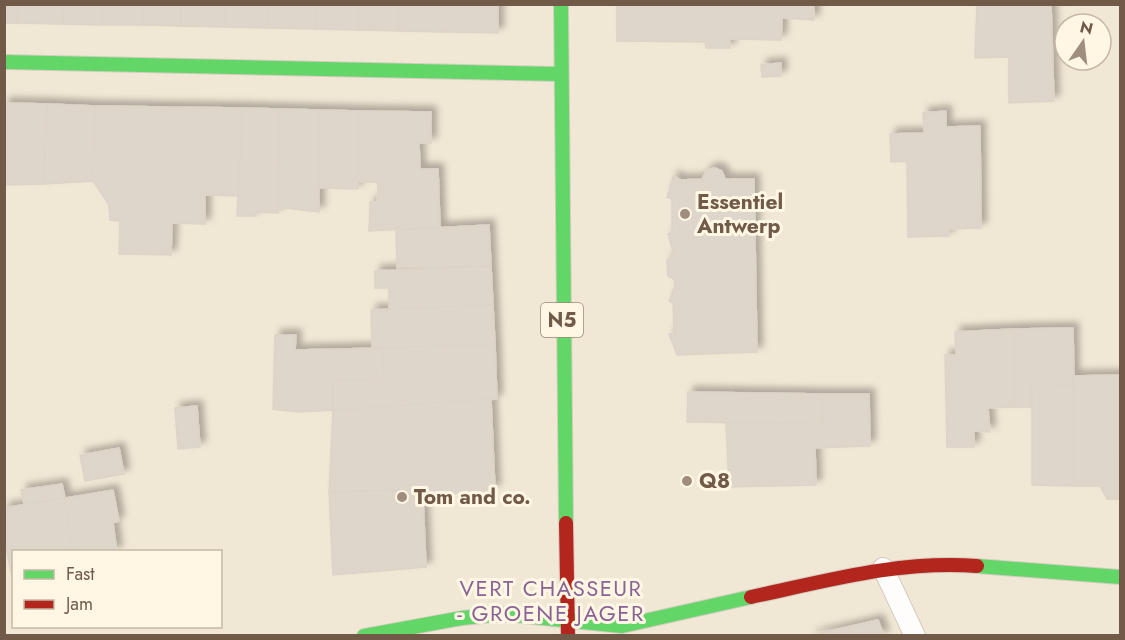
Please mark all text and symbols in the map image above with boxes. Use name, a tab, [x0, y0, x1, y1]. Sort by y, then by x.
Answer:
north arrow	[1053, 12, 1113, 72]
text: N	[1078, 15, 1095, 41]
place label: Essentiel Antwerp	[696, 187, 783, 241]
marker: Essentiel Antwerp	[678, 207, 692, 221]
road number: N5	[541, 303, 583, 337]
place label: Q8	[699, 466, 730, 496]
marker: Q8	[680, 474, 694, 488]
place label: Tom and co.	[414, 482, 531, 512]
marker: Tom and co.	[395, 490, 409, 504]
legend	[12, 550, 222, 628]
text: Fast	[66, 561, 95, 587]
district label: VERT CHASSEUR - GROENE JAGER	[457, 572, 645, 629]
text: Jam	[64, 591, 93, 617]

